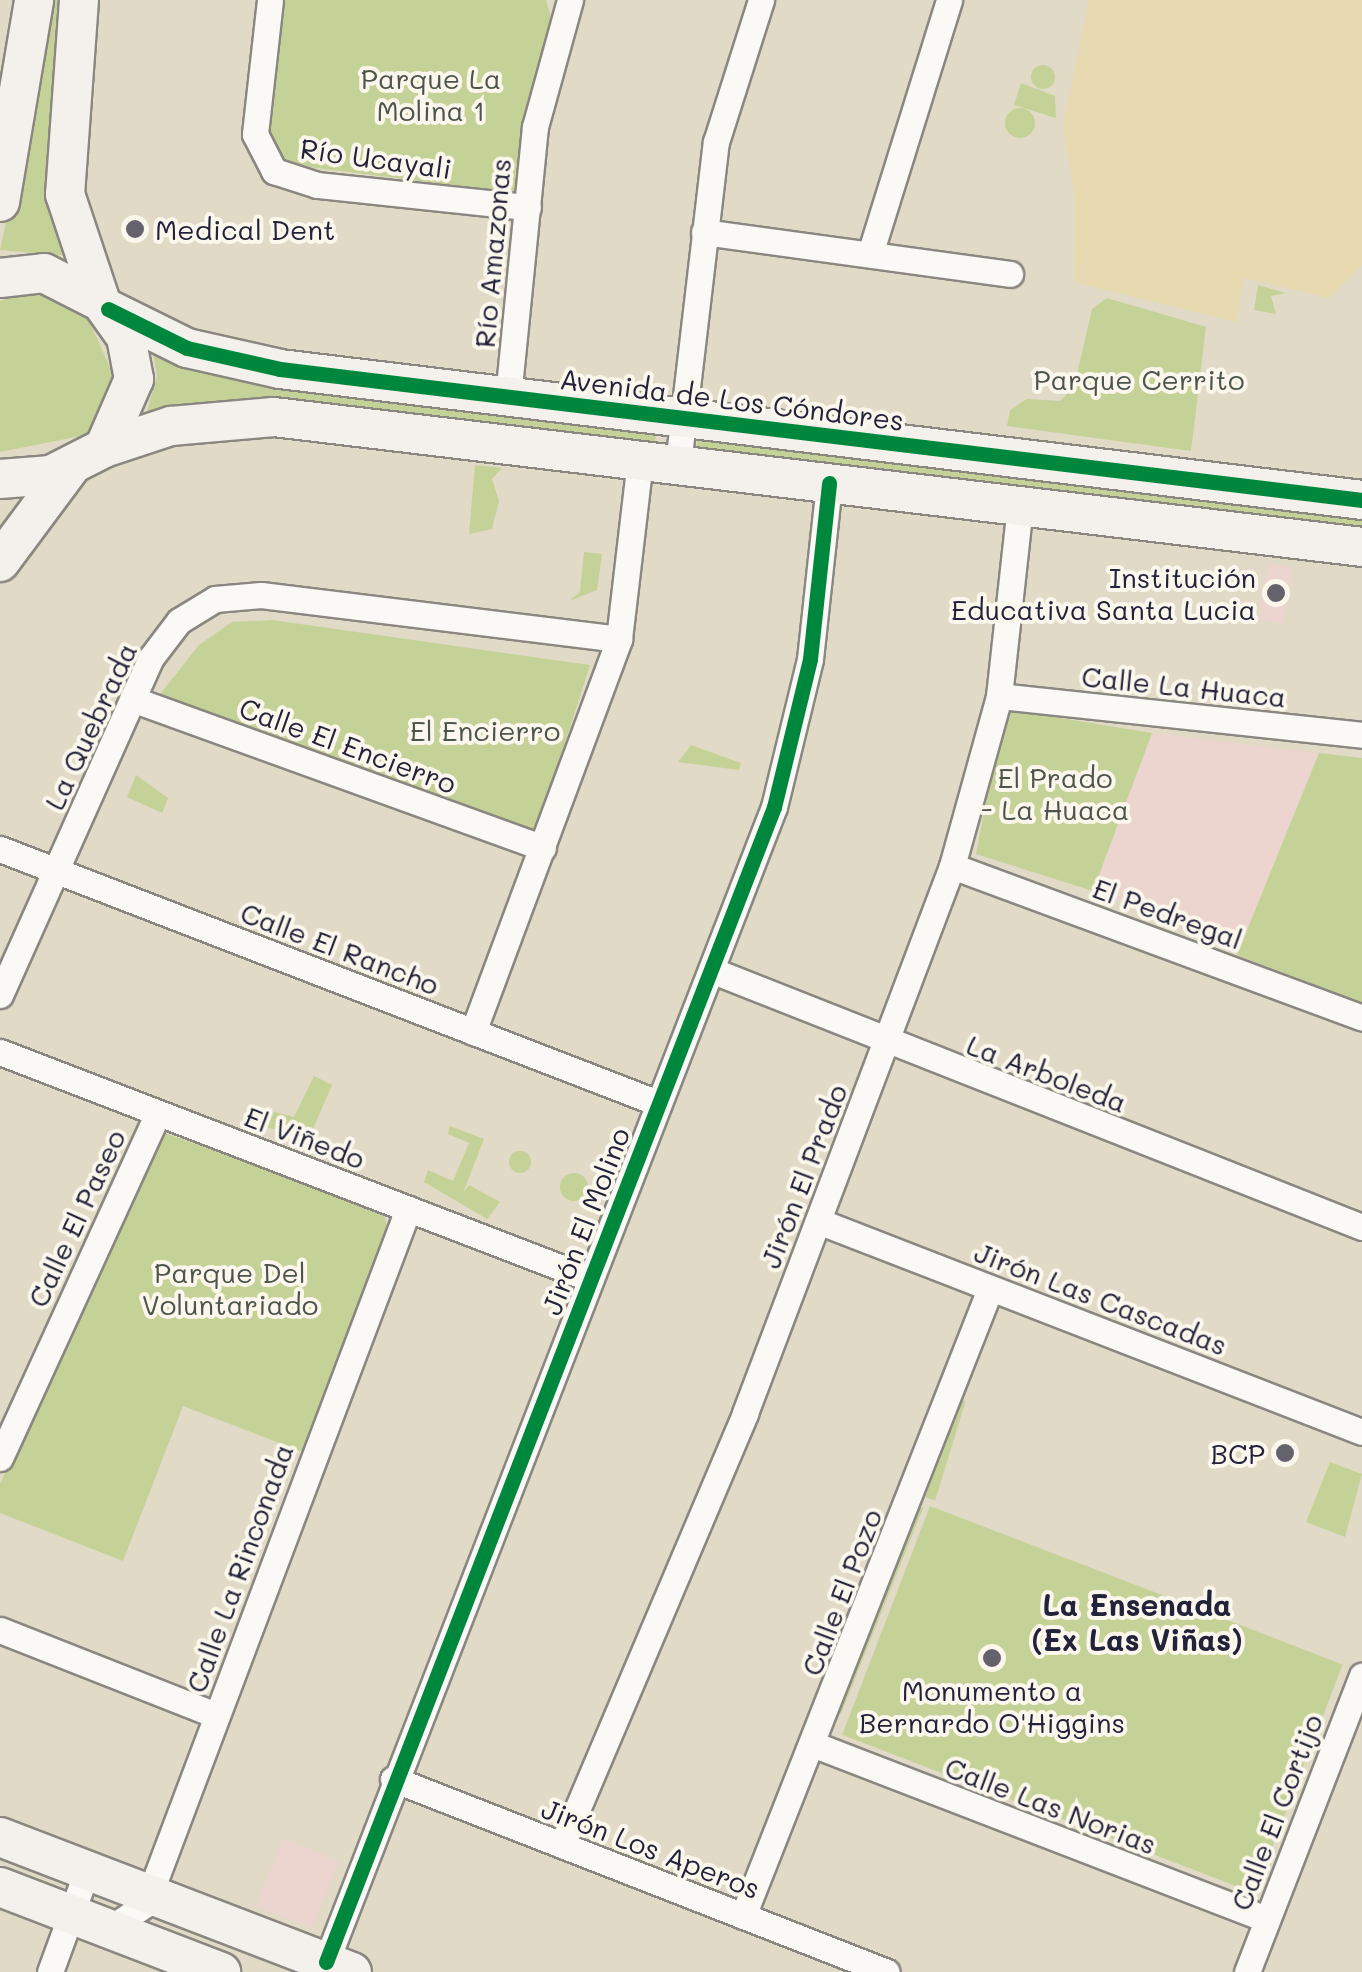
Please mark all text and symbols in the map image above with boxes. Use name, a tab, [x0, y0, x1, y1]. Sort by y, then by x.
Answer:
park label: Parque La Molina 1	[361, 61, 501, 127]
street label: Río Ucayali	[298, 131, 454, 185]
street label: Río Amazonas	[467, 157, 517, 349]
place label: Medical Dent	[155, 212, 335, 246]
marker: Medical Dent	[124, 218, 146, 240]
street label: Avenida de Los Cóndores	[558, 361, 906, 437]
park label: Parque Cerrito	[1033, 362, 1245, 396]
place label: Institución Educativa Santa Lucia	[951, 560, 1256, 626]
marker: Institución Educativa Santa Lucia	[1265, 582, 1287, 604]
street label: La Quebrada	[37, 637, 143, 815]
street label: Calle La Huaca	[1080, 659, 1288, 713]
street label: Calle El Encierro	[235, 690, 461, 800]
park label: El Encierro	[410, 713, 560, 747]
park label: El Prado - La Huaca	[981, 760, 1129, 826]
street label: El Pedregal	[1089, 870, 1247, 956]
street label: Calle El Rancho	[236, 895, 444, 1001]
street label: La Arboleda	[962, 1027, 1132, 1119]
street label: Jirón El Prado	[753, 1079, 853, 1273]
street label: El Viñedo	[240, 1099, 370, 1175]
street label: Jirón El Molino	[534, 1123, 636, 1319]
street label: Calle El Paseo	[20, 1124, 132, 1312]
street label: Jirón Las Cascadas	[970, 1234, 1232, 1362]
park label: Parque Del Voluntariado	[142, 1255, 318, 1321]
place label: BCP	[1211, 1436, 1265, 1470]
street label: Calle La Rinconada	[178, 1439, 300, 1697]
marker: BCP	[1274, 1442, 1296, 1464]
street label: Calle El Pozo	[794, 1504, 888, 1680]
district label: La Ensenada (Ex Las Viñas)	[1032, 1586, 1242, 1656]
marker: Monumento a Bernardo O'Higgins	[981, 1647, 1003, 1669]
place label: Monumento a Bernardo O'Higgins	[859, 1673, 1125, 1739]
street label: Calle El Cortijo	[1223, 1709, 1329, 1915]
street label: Calle Las Norias	[941, 1749, 1161, 1861]
street label: Jirón Los Aperos	[537, 1791, 765, 1905]

